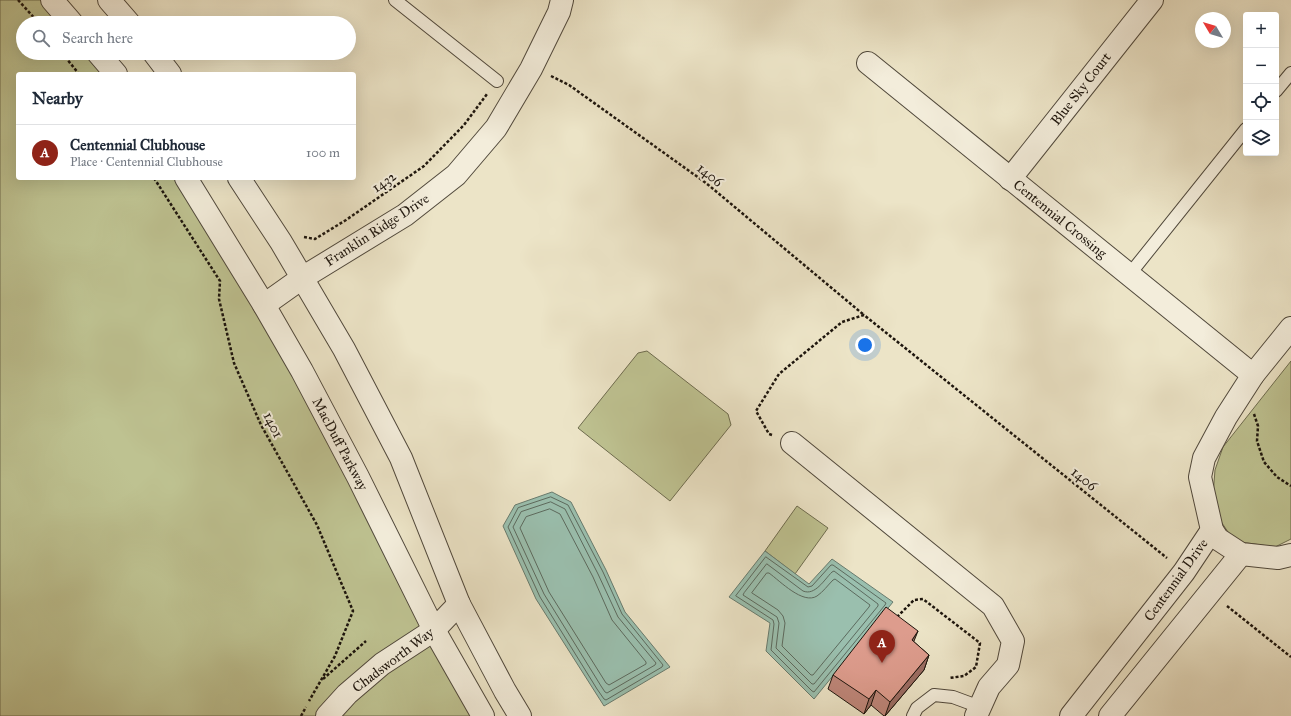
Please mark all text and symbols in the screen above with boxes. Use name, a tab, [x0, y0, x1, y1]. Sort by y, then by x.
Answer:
north arrow	[1195, 12, 1231, 48]
map controls	[1243, 12, 1279, 156]
button: +	[1243, 12, 1279, 48]
search box	[16, 16, 356, 60]
icon: search	[30, 27, 52, 49]
text: Search here	[62, 29, 133, 47]
button: −	[1243, 48, 1279, 84]
street label: Blue Sky Court	[1047, 49, 1115, 129]
button: locate	[1243, 84, 1279, 120]
text: Nearby	[32, 88, 83, 109]
button: layers	[1243, 120, 1279, 156]
text: Centennial Clubhouse	[70, 136, 205, 154]
text: A	[41, 145, 49, 161]
text: 100 m	[306, 145, 340, 161]
text: Place · Centennial Clubhouse	[70, 154, 223, 170]
street label: 1406	[693, 159, 727, 191]
street label: 1432	[369, 168, 400, 196]
street label: Centennial Crossing	[1010, 176, 1111, 262]
street label: Franklin Ridge Drive	[322, 190, 432, 270]
your location	[855, 335, 875, 355]
street label: MacDuff Parkway	[308, 395, 372, 494]
street label: 1401	[259, 409, 287, 441]
street label: 1406	[1068, 463, 1101, 495]
street label: Centennial Drive	[1140, 535, 1212, 625]
street label: Chadsworth Way	[349, 624, 437, 696]
pin: A	[869, 630, 895, 663]

